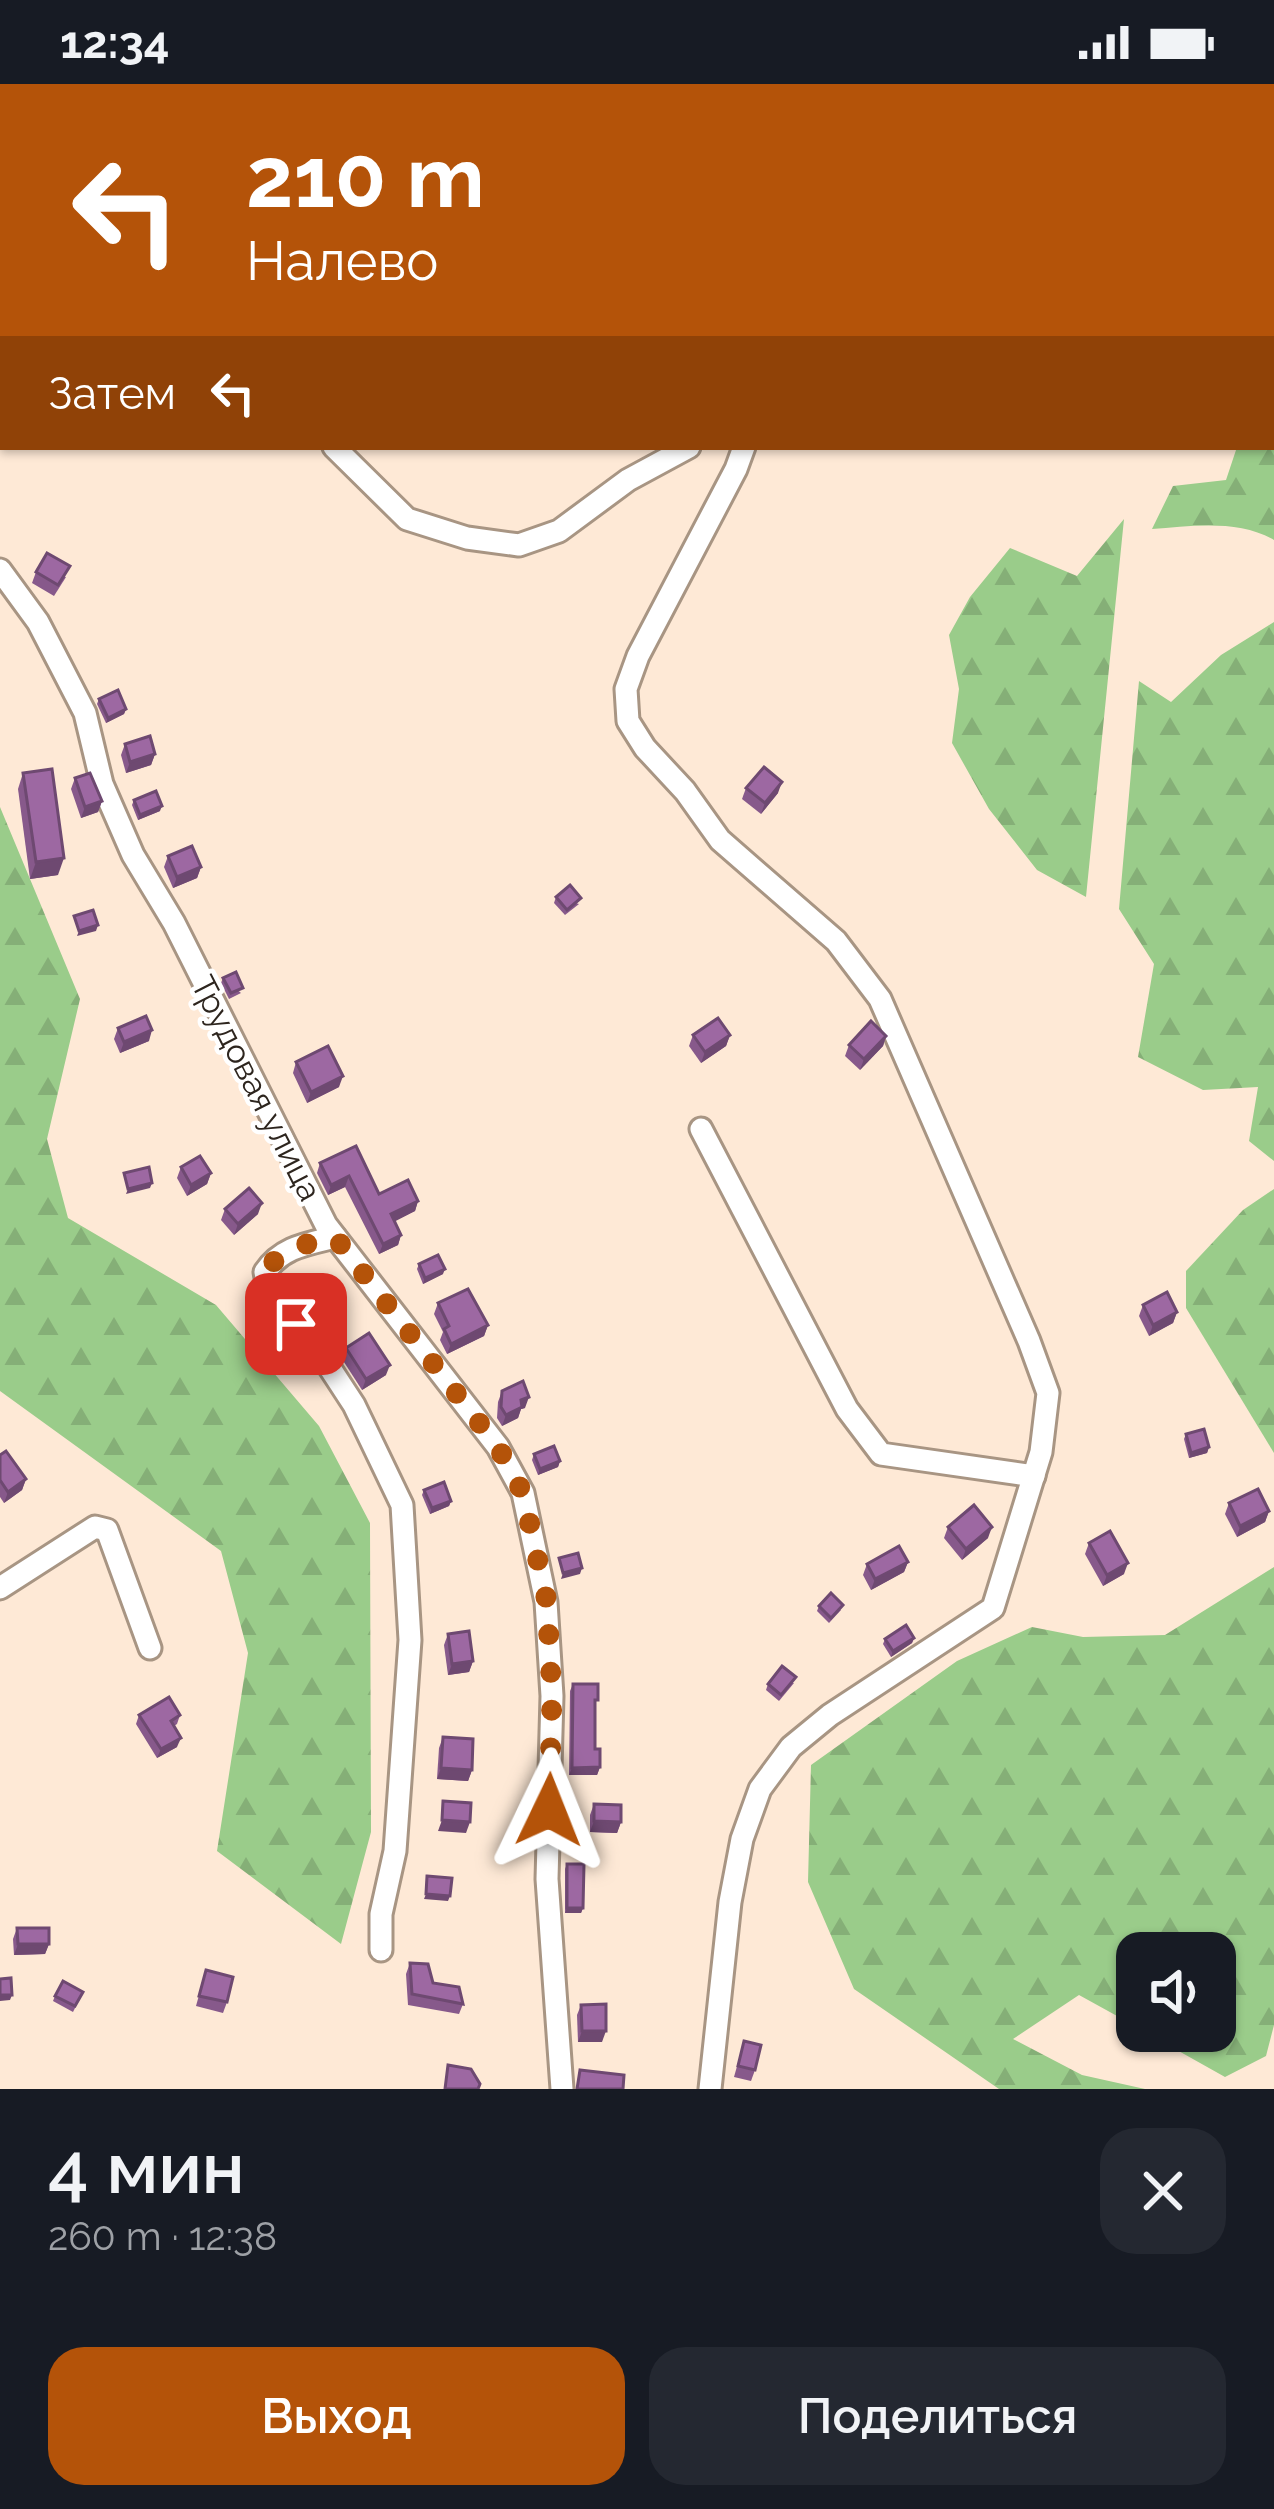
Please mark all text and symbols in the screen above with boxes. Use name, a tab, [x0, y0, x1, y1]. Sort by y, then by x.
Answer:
text: 12:34	[60, 16, 170, 69]
text: 210 m	[246, 128, 485, 227]
icon: left	[48, 132, 204, 288]
text: Налево	[246, 229, 438, 293]
icon: left	[200, 360, 266, 426]
text: Затем	[48, 367, 176, 420]
street label: Трудовая улица	[183, 969, 330, 1207]
pin	[245, 1273, 347, 1375]
icon: arrive	[263, 1291, 329, 1357]
position arrow	[486, 1747, 612, 1873]
map controls	[1116, 1932, 1236, 2052]
button: sound	[1116, 1932, 1236, 2052]
text: 4 мин	[48, 2125, 245, 2210]
button: close	[1100, 2128, 1226, 2254]
text: 260 m · 12:38	[48, 2213, 277, 2259]
button: Выход	[48, 2347, 625, 2485]
button: Поделиться	[649, 2347, 1226, 2485]

